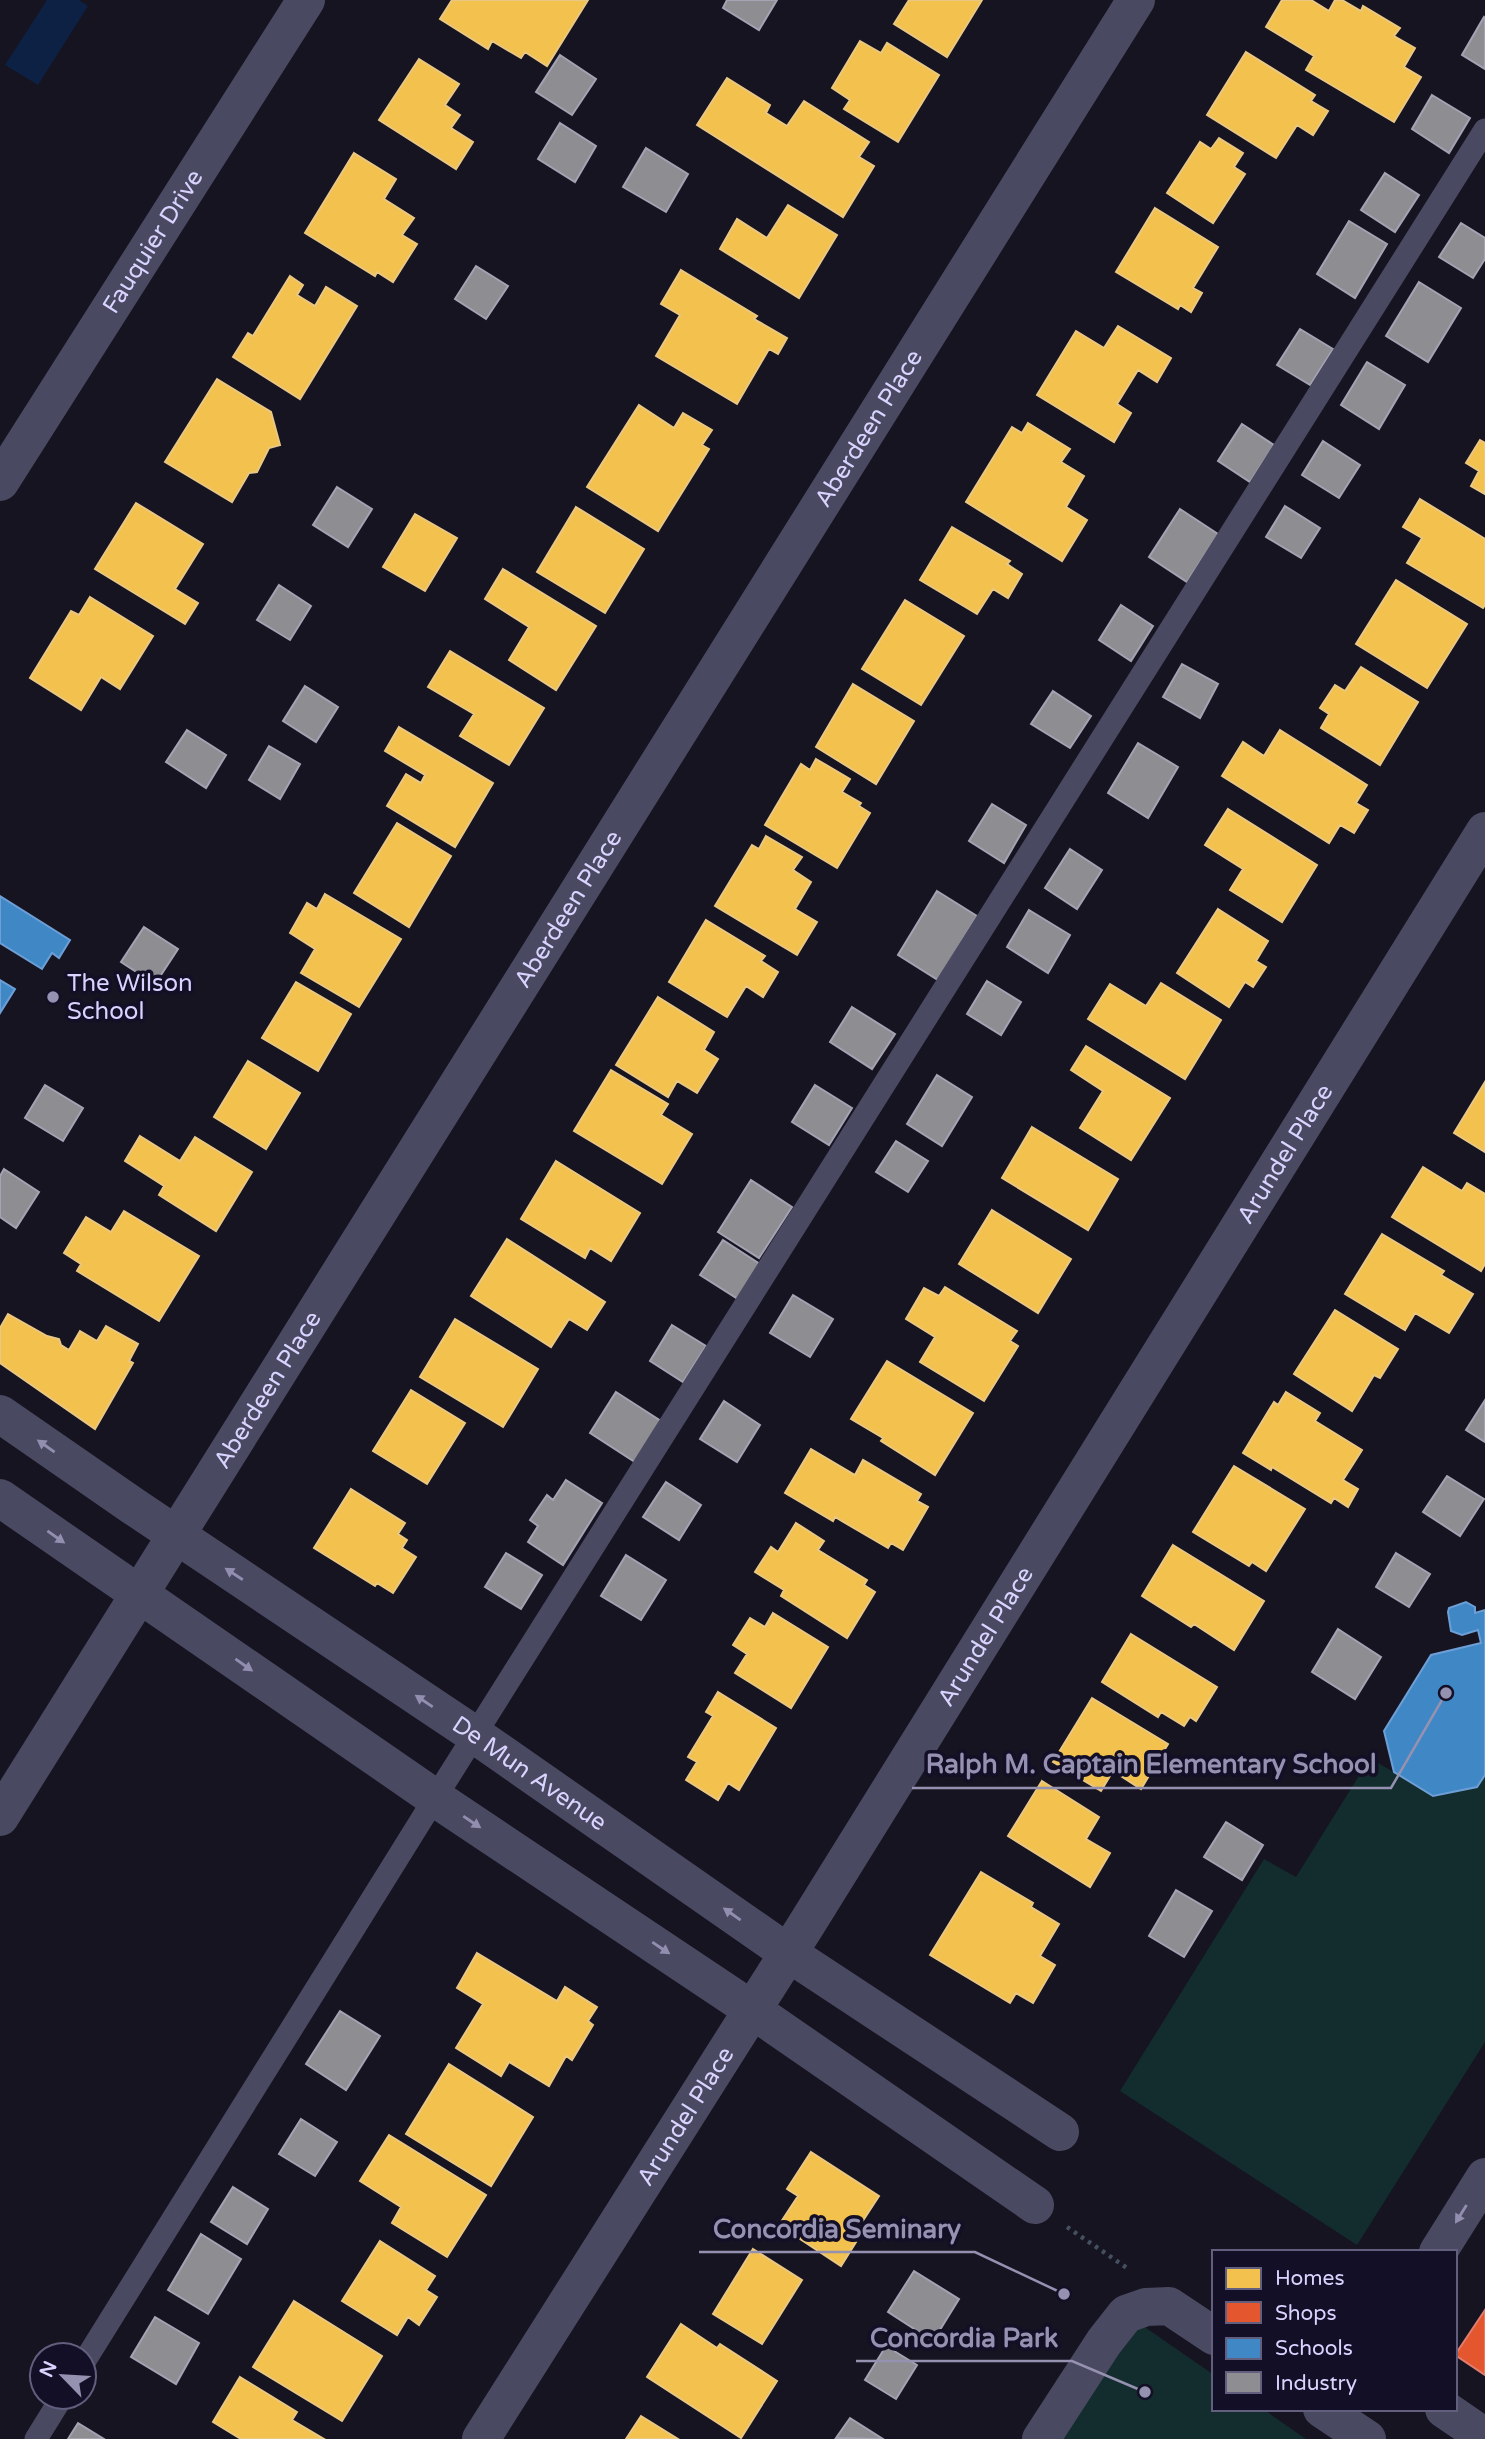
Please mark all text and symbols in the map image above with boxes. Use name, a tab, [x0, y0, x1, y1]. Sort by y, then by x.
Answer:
street label: Fauquier Drive	[96, 164, 209, 319]
street label: Aberdeen Place	[808, 344, 928, 512]
street label: Aberdeen Place	[508, 825, 628, 993]
place label: The Wilson School	[67, 969, 193, 1026]
marker: The Wilson School	[45, 989, 61, 1005]
street label: Arundel Place	[1231, 1078, 1339, 1229]
street label: Aberdeen Place	[207, 1306, 327, 1474]
one-way arrow	[37, 1439, 55, 1453]
one-way arrow	[47, 1530, 65, 1544]
street label: Arundel Place	[931, 1561, 1040, 1711]
one-way arrow	[225, 1568, 244, 1581]
one-way arrow	[235, 1658, 253, 1672]
one-way arrow	[414, 1694, 434, 1707]
street label: De Mun Avenue	[447, 1709, 613, 1837]
callout: Ralph M. Captain Elementary School	[912, 1741, 1391, 1788]
text: Ralph M. Captain Elementary School	[926, 1749, 1376, 1780]
one-way arrow	[462, 1815, 481, 1828]
one-way arrow	[723, 1907, 741, 1921]
one-way arrow	[652, 1941, 670, 1955]
street label: Arundel Place	[630, 2041, 740, 2191]
callout: Concordia Seminary	[699, 2205, 975, 2252]
one-way arrow	[1455, 2205, 1468, 2224]
text: Concordia Seminary	[713, 2214, 961, 2245]
legend	[1212, 2250, 1457, 2411]
text: Homes	[1275, 2266, 1345, 2291]
text: Shops	[1275, 2301, 1337, 2326]
callout: Concordia Park	[856, 2314, 1072, 2361]
text: Concordia Park	[870, 2323, 1058, 2354]
text: Schools	[1275, 2336, 1353, 2361]
north arrow	[28, 2341, 98, 2411]
text: N	[35, 2358, 62, 2381]
text: Industry	[1275, 2371, 1357, 2396]

